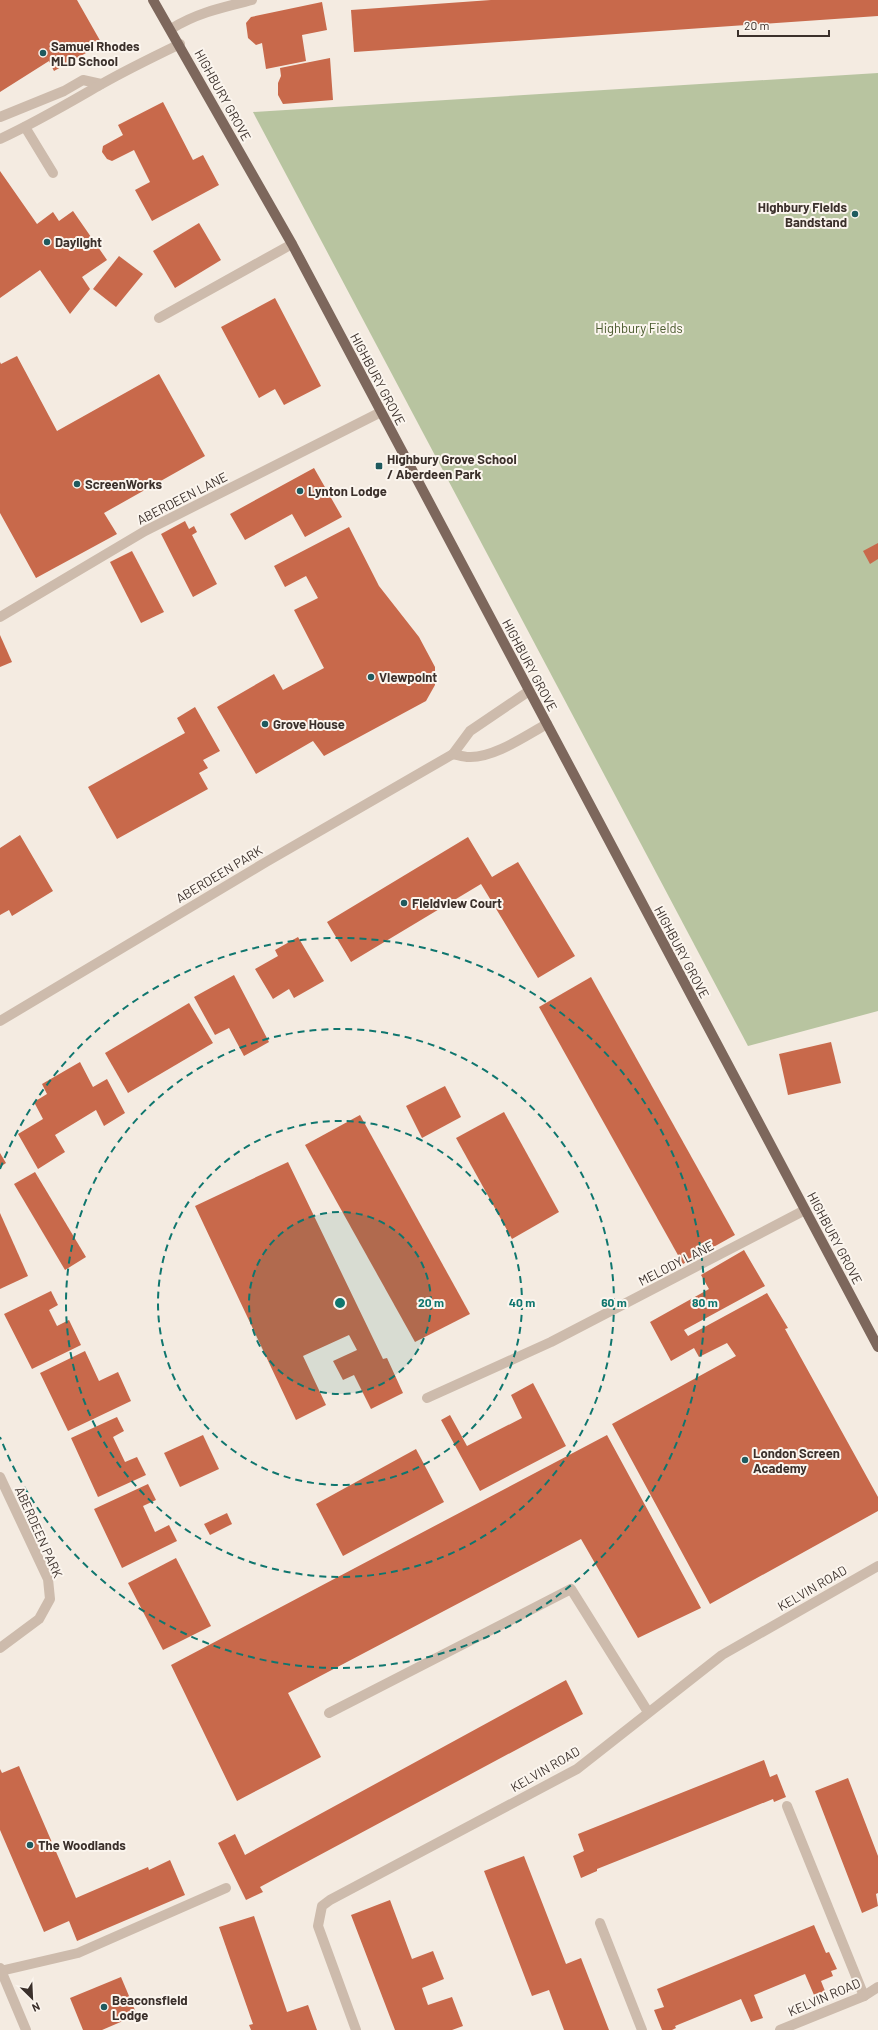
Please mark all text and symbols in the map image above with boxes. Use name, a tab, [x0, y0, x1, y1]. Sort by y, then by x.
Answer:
scale bar	[738, 12, 829, 38]
text: 20 m	[744, 18, 770, 32]
place label: Samuel Rhodes MLD School	[51, 38, 140, 69]
street label: HIGHBURY GROVE	[191, 47, 255, 144]
marker: Samuel Rhodes MLD School	[38, 48, 48, 58]
place label: Highbury Fields Bandstand	[758, 199, 847, 230]
marker: Highbury Fields Bandstand	[850, 209, 860, 219]
place label: Daylight	[55, 234, 102, 250]
marker: Daylight	[42, 237, 52, 247]
park label: Highbury Fields	[595, 320, 683, 336]
street label: HIGHBURY GROVE	[347, 330, 409, 428]
place label: Highbury Grove School / Aberdeen Park	[387, 451, 517, 482]
marker: Highbury Grove School / Aberdeen Park	[374, 461, 384, 471]
street label: ABERDEEN LANE	[134, 468, 230, 528]
place label: ScreenWorks	[85, 476, 162, 492]
marker: ScreenWorks	[72, 479, 82, 489]
place label: Lynton Lodge	[308, 483, 387, 499]
marker: Lynton Lodge	[295, 486, 305, 496]
street label: HIGHBURY GROVE	[499, 616, 561, 714]
place label: Viewpoint	[379, 669, 437, 685]
marker: Viewpoint	[366, 672, 376, 682]
place label: Grove House	[273, 716, 345, 732]
marker: Grove House	[260, 719, 270, 729]
street label: ABERDEEN PARK	[173, 842, 265, 906]
place label: Fieldview Court	[412, 895, 502, 911]
marker: Fieldview Court	[399, 898, 409, 908]
street label: HIGHBURY GROVE	[651, 903, 713, 1001]
street label: HIGHBURY GROVE	[804, 1189, 866, 1287]
street label: MELODY LANE	[636, 1237, 717, 1289]
text: 20 m	[418, 1295, 444, 1309]
text: 40 m	[509, 1295, 535, 1309]
text: 60 m	[601, 1295, 627, 1309]
text: 80 m	[692, 1295, 718, 1309]
centre of rings	[333, 1296, 347, 1310]
place label: London Screen Academy	[753, 1445, 840, 1476]
marker: London Screen Academy	[740, 1455, 750, 1465]
street label: ABERDEEN PARK	[12, 1484, 66, 1580]
street label: KELVIN ROAD	[775, 1562, 849, 1614]
street label: KELVIN ROAD	[508, 1743, 582, 1795]
place label: The Woodlands	[38, 1837, 126, 1853]
marker: The Woodlands	[25, 1840, 35, 1850]
street label: KELVIN ROAD	[785, 1975, 863, 2019]
north arrow	[12, 1978, 52, 2018]
place label: Beaconsfield Lodge	[112, 1992, 188, 2023]
text: N	[30, 2000, 42, 2015]
marker: Beaconsfield Lodge	[99, 2002, 109, 2012]

